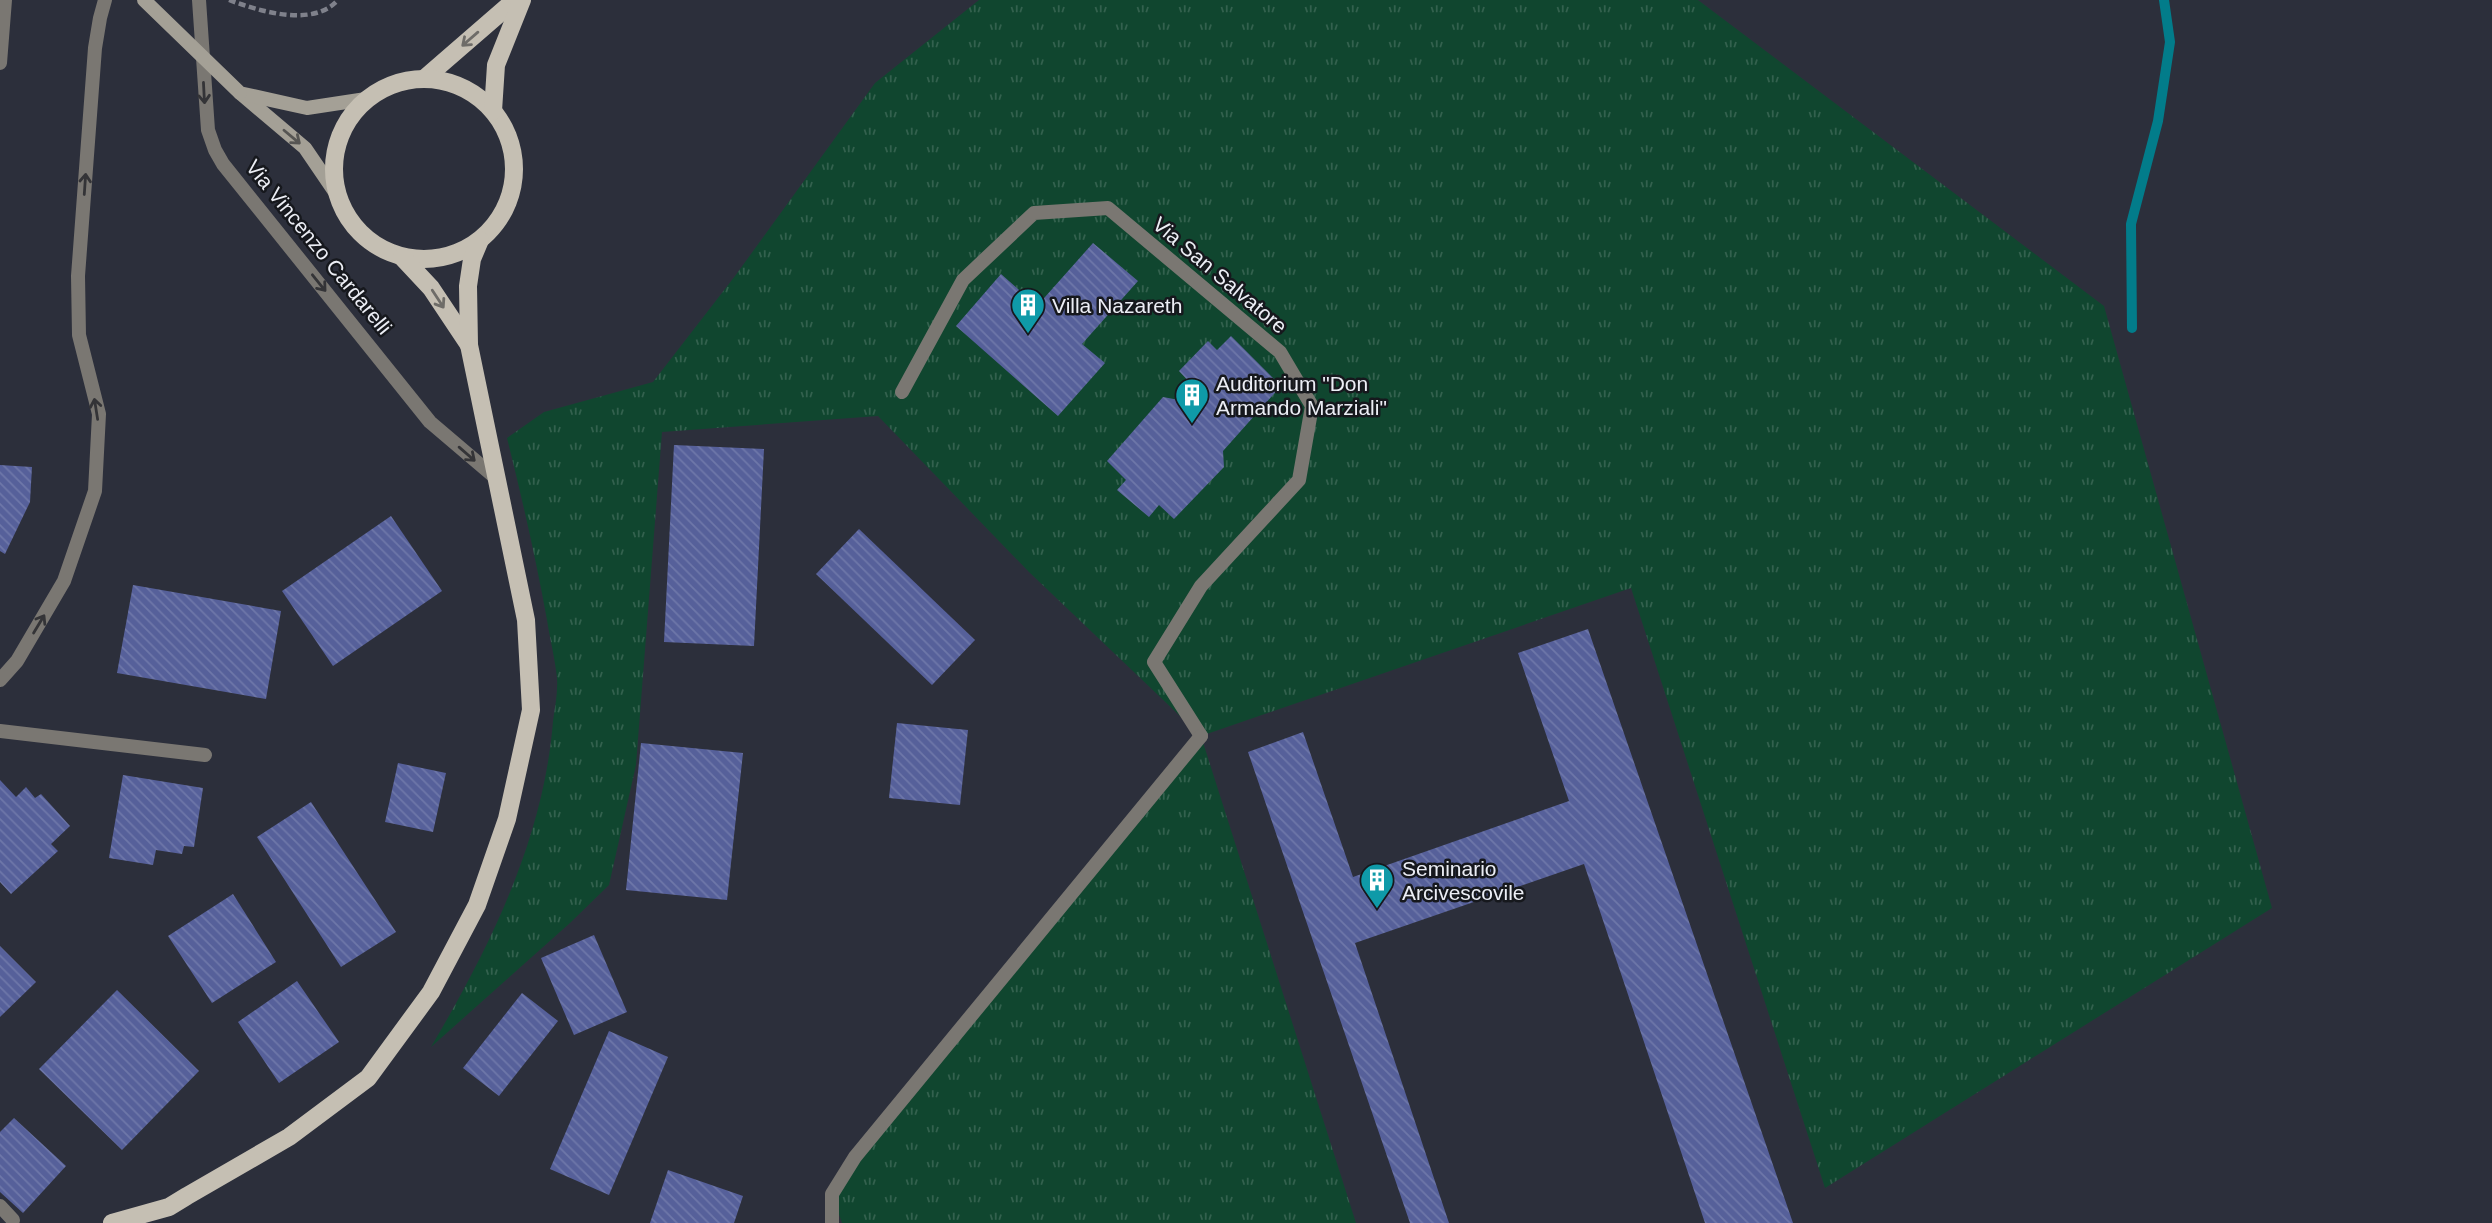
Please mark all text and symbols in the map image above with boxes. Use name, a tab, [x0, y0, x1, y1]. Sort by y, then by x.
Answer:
one-way arrow	[461, 31, 479, 47]
one-way arrow	[197, 81, 210, 104]
one-way arrow	[282, 129, 300, 145]
street label: Via Vincenzo Cardarelli	[242, 155, 396, 339]
one-way arrow	[78, 173, 91, 196]
street label: Via San Salvatore	[1148, 212, 1292, 338]
one-way arrow	[311, 273, 326, 291]
building icon: Villa Nazareth	[1009, 286, 1047, 335]
one-way arrow	[431, 289, 446, 308]
place label: Villa Nazareth	[1052, 294, 1182, 317]
place label: Auditorium "Don Armando Marziali"	[1216, 372, 1387, 419]
building icon: Auditorium "Don Armando Marziali"	[1173, 376, 1211, 425]
one-way arrow	[90, 398, 103, 421]
one-way arrow	[458, 446, 476, 462]
one-way arrow	[32, 615, 46, 635]
place label: Seminario Arcivescovile	[1402, 857, 1525, 904]
building icon: Seminario Arcivescovile	[1358, 861, 1396, 910]

